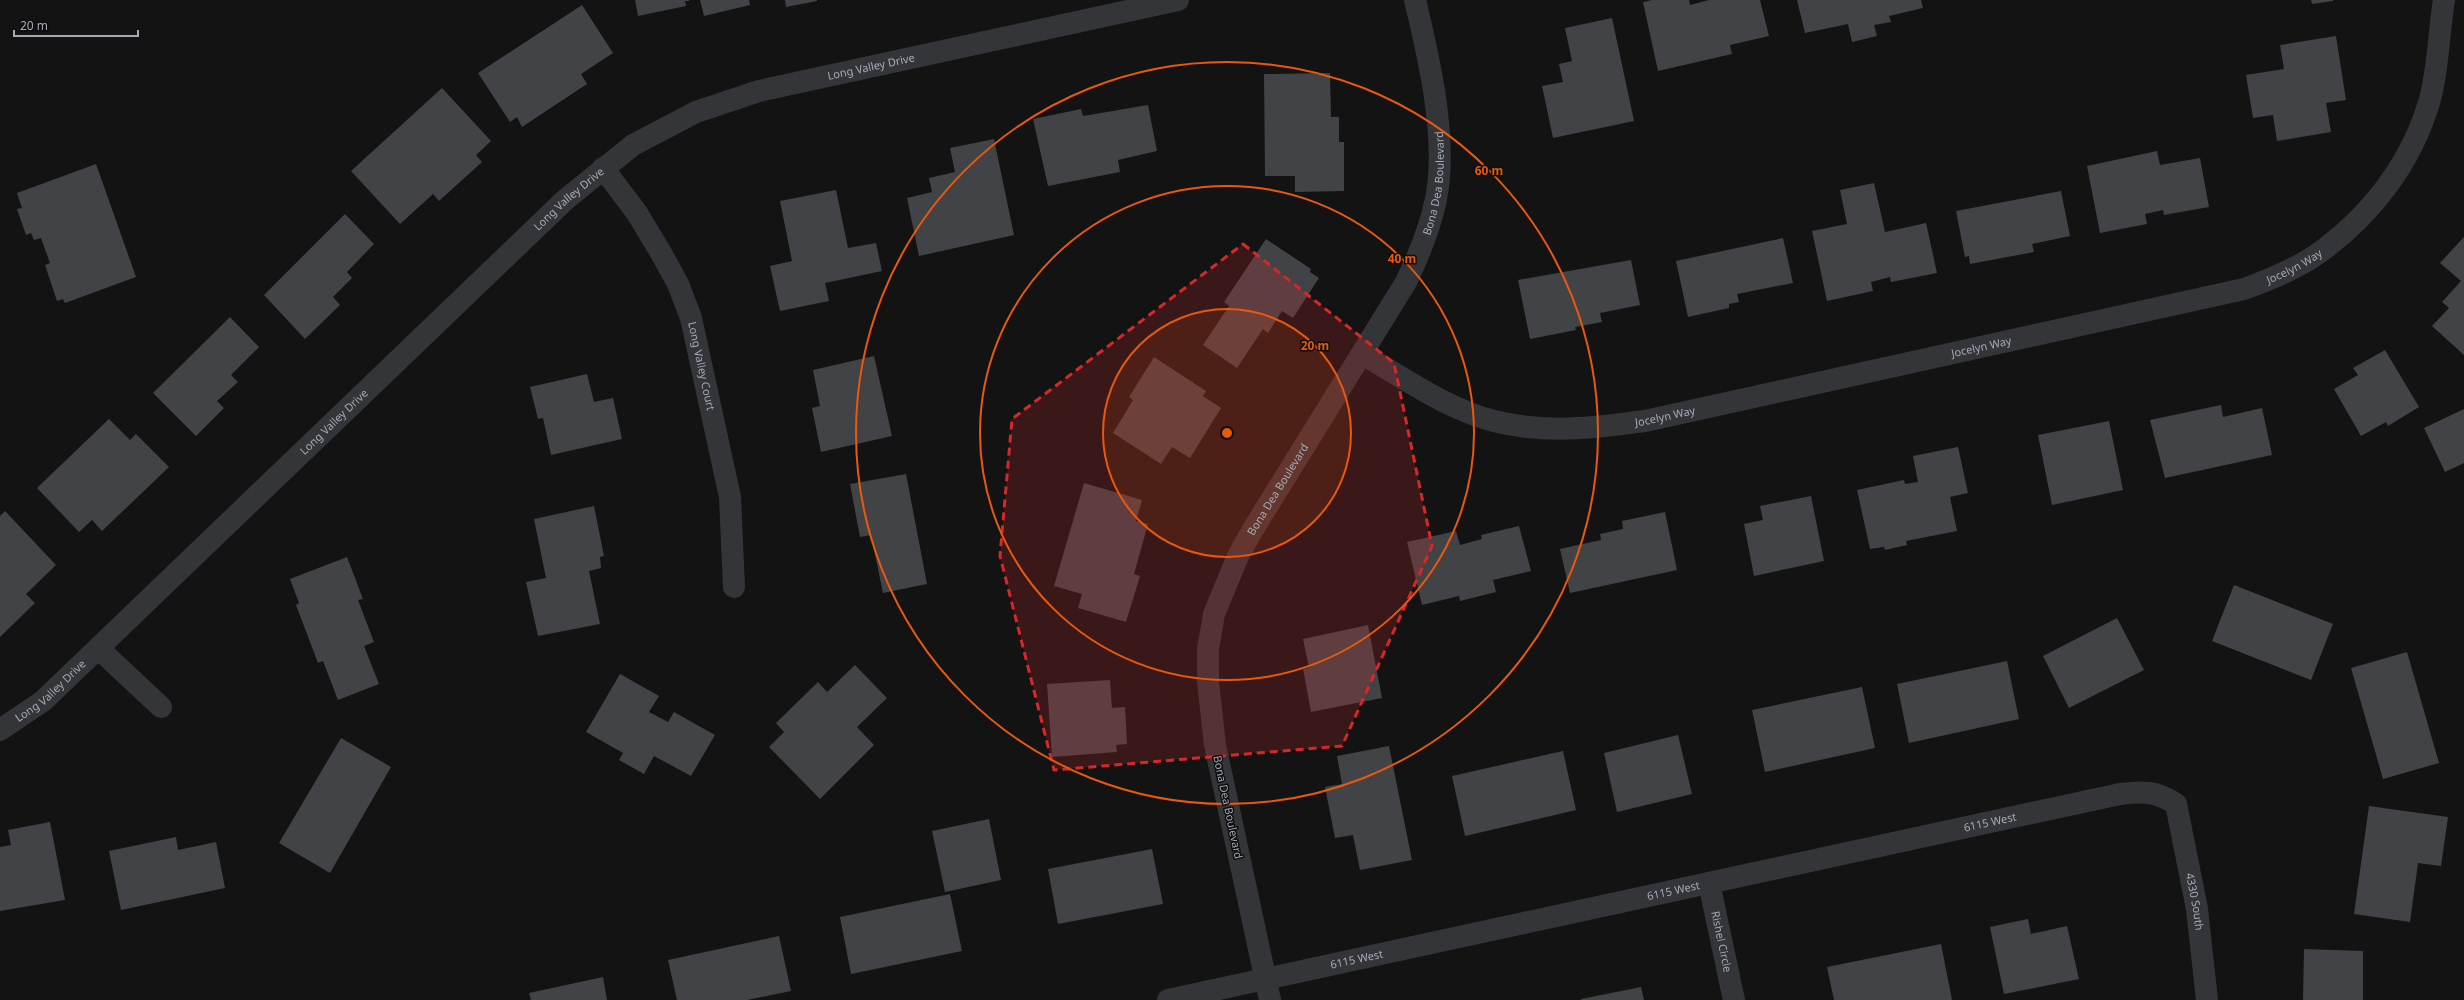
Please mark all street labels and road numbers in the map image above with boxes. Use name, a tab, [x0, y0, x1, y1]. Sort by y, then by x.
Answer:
street label: Long Valley Drive	[826, 49, 916, 83]
street label: Bona Dea Boulevard	[1419, 131, 1447, 237]
street label: Long Valley Drive	[530, 164, 607, 233]
street label: Jocelyn Way	[2263, 245, 2325, 287]
street label: Long Valley Court	[685, 320, 719, 412]
street label: Jocelyn Way	[1949, 332, 2013, 361]
street label: Long Valley Drive	[296, 385, 371, 458]
street label: Jocelyn Way	[1633, 402, 1697, 429]
street label: Bona Dea Boulevard	[1243, 441, 1311, 538]
street label: Long Valley Drive	[12, 656, 89, 725]
street label: Bona Dea Boulevard	[1210, 754, 1247, 860]
street label: 6115 West	[1962, 809, 2018, 835]
street label: 4330 South	[2183, 871, 2207, 931]
street label: 6115 West	[1645, 877, 1701, 903]
street label: Rishel Circle	[1708, 910, 1736, 974]
street label: 6115 West	[1329, 946, 1384, 972]

